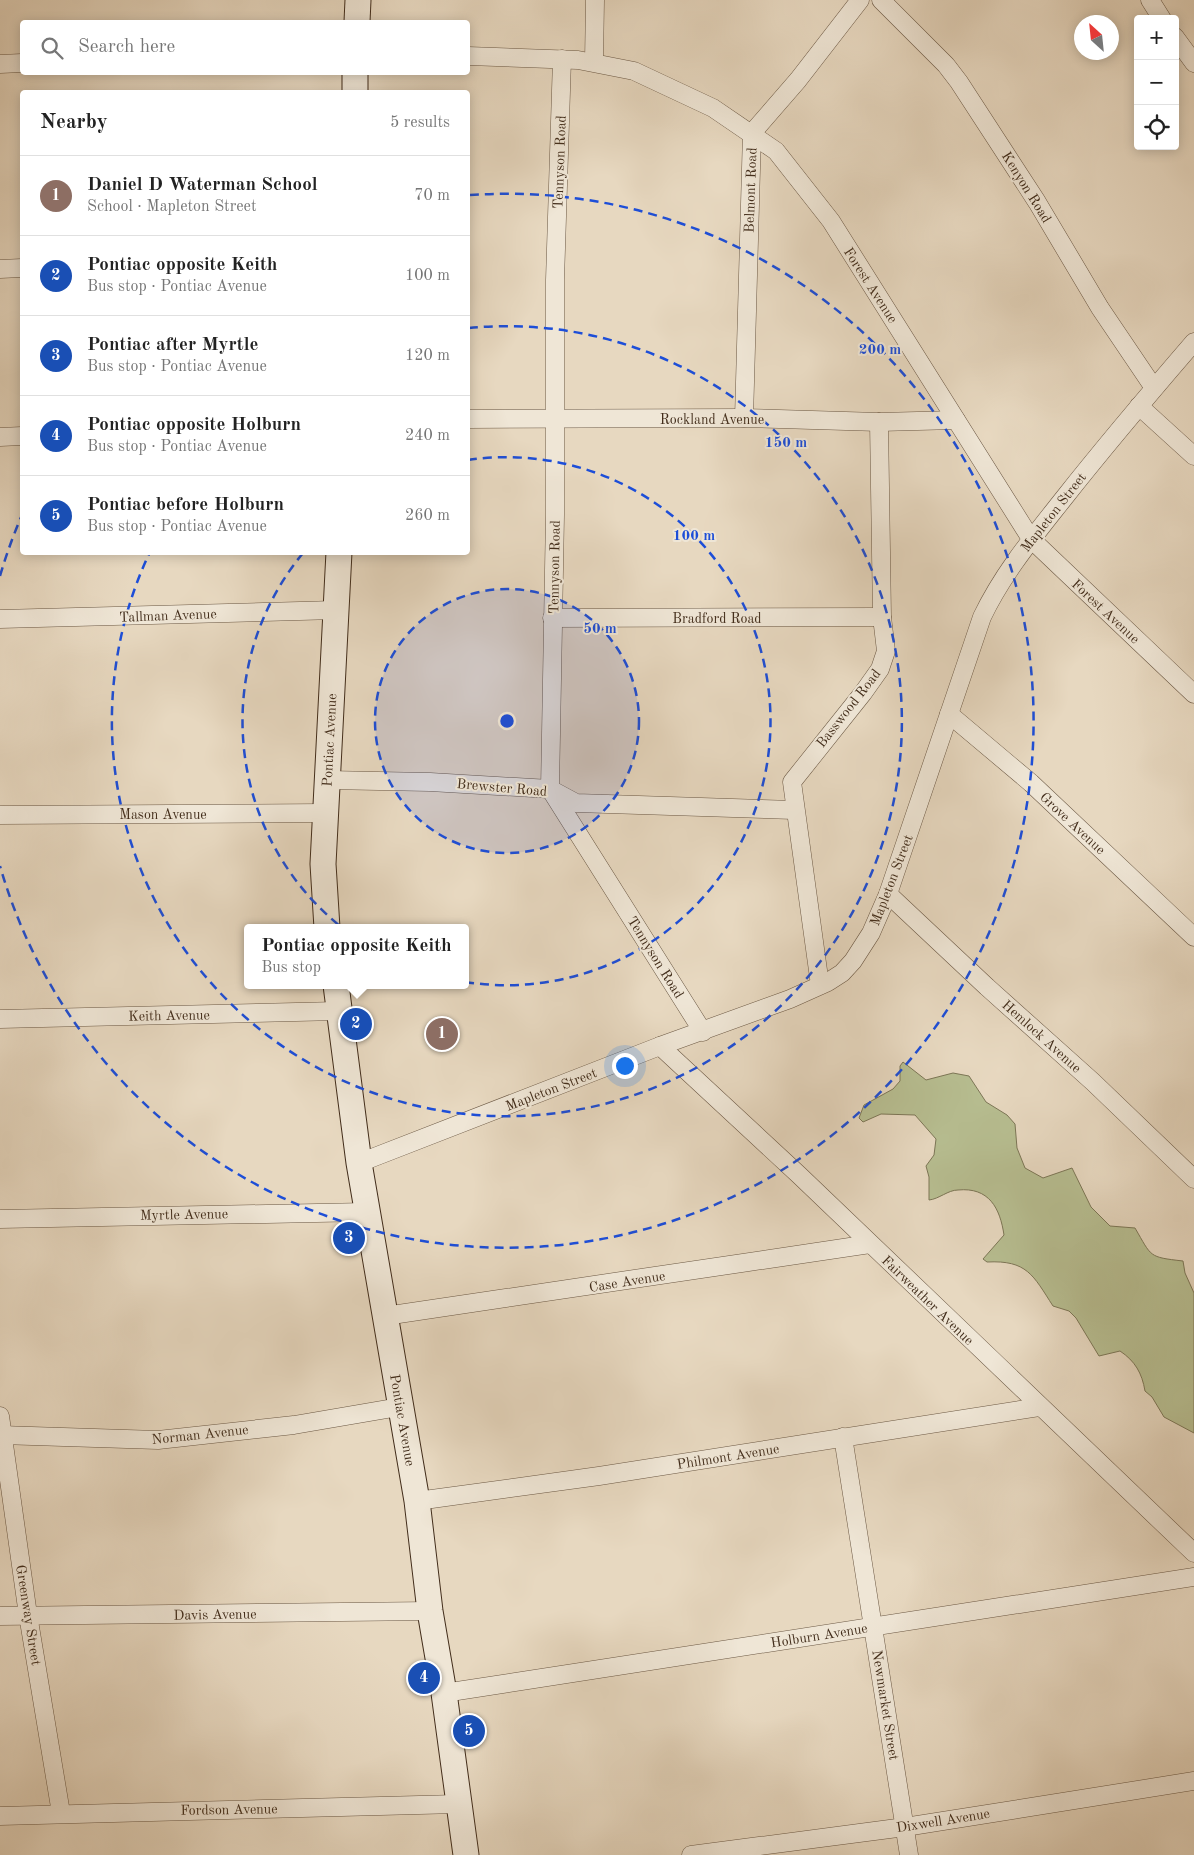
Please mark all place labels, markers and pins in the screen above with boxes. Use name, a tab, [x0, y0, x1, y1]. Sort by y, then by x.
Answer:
centre of rings	[498, 712, 516, 730]
pin: 2	[340, 1005, 372, 1043]
pin: 1	[426, 1015, 458, 1053]
pin: 3	[333, 1219, 365, 1257]
pin: 4	[408, 1659, 440, 1697]
pin: 5	[453, 1712, 485, 1750]

